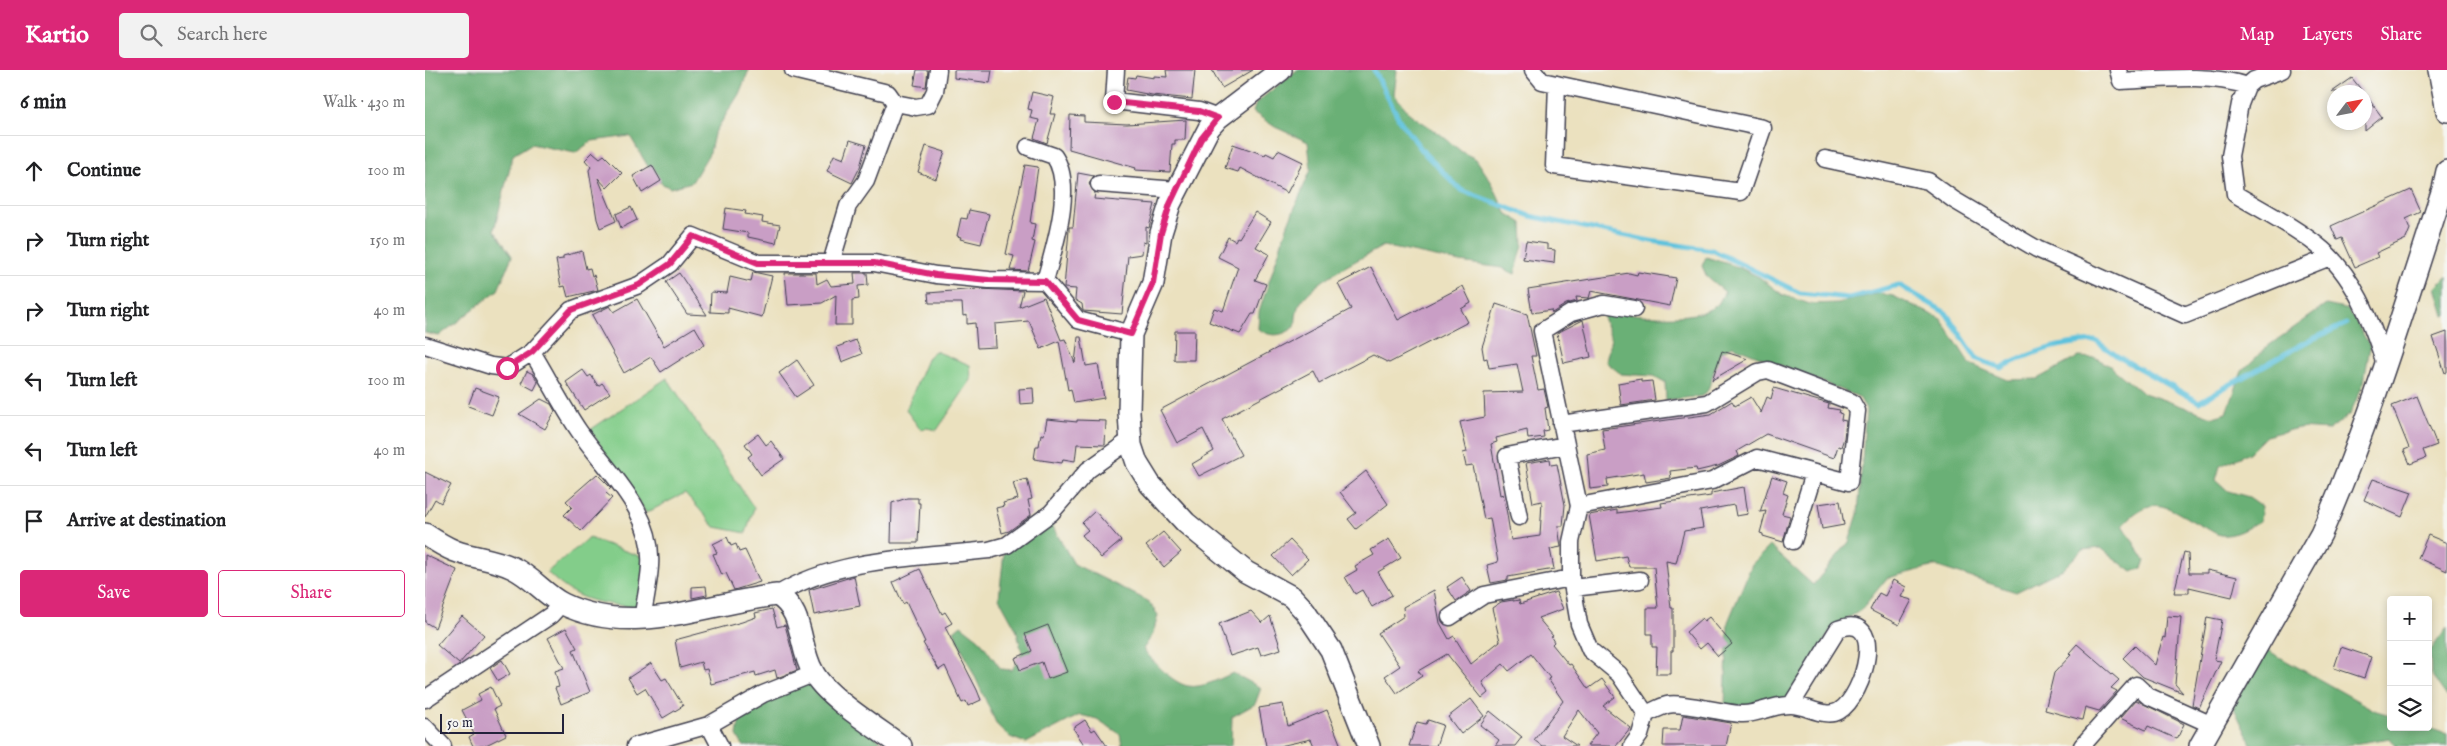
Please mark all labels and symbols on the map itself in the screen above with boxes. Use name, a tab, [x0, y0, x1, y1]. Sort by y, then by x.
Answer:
north arrow	[2327, 85, 2372, 130]
route end	[1103, 91, 1126, 114]
route start	[496, 357, 519, 380]
scale bar	[440, 711, 564, 734]

